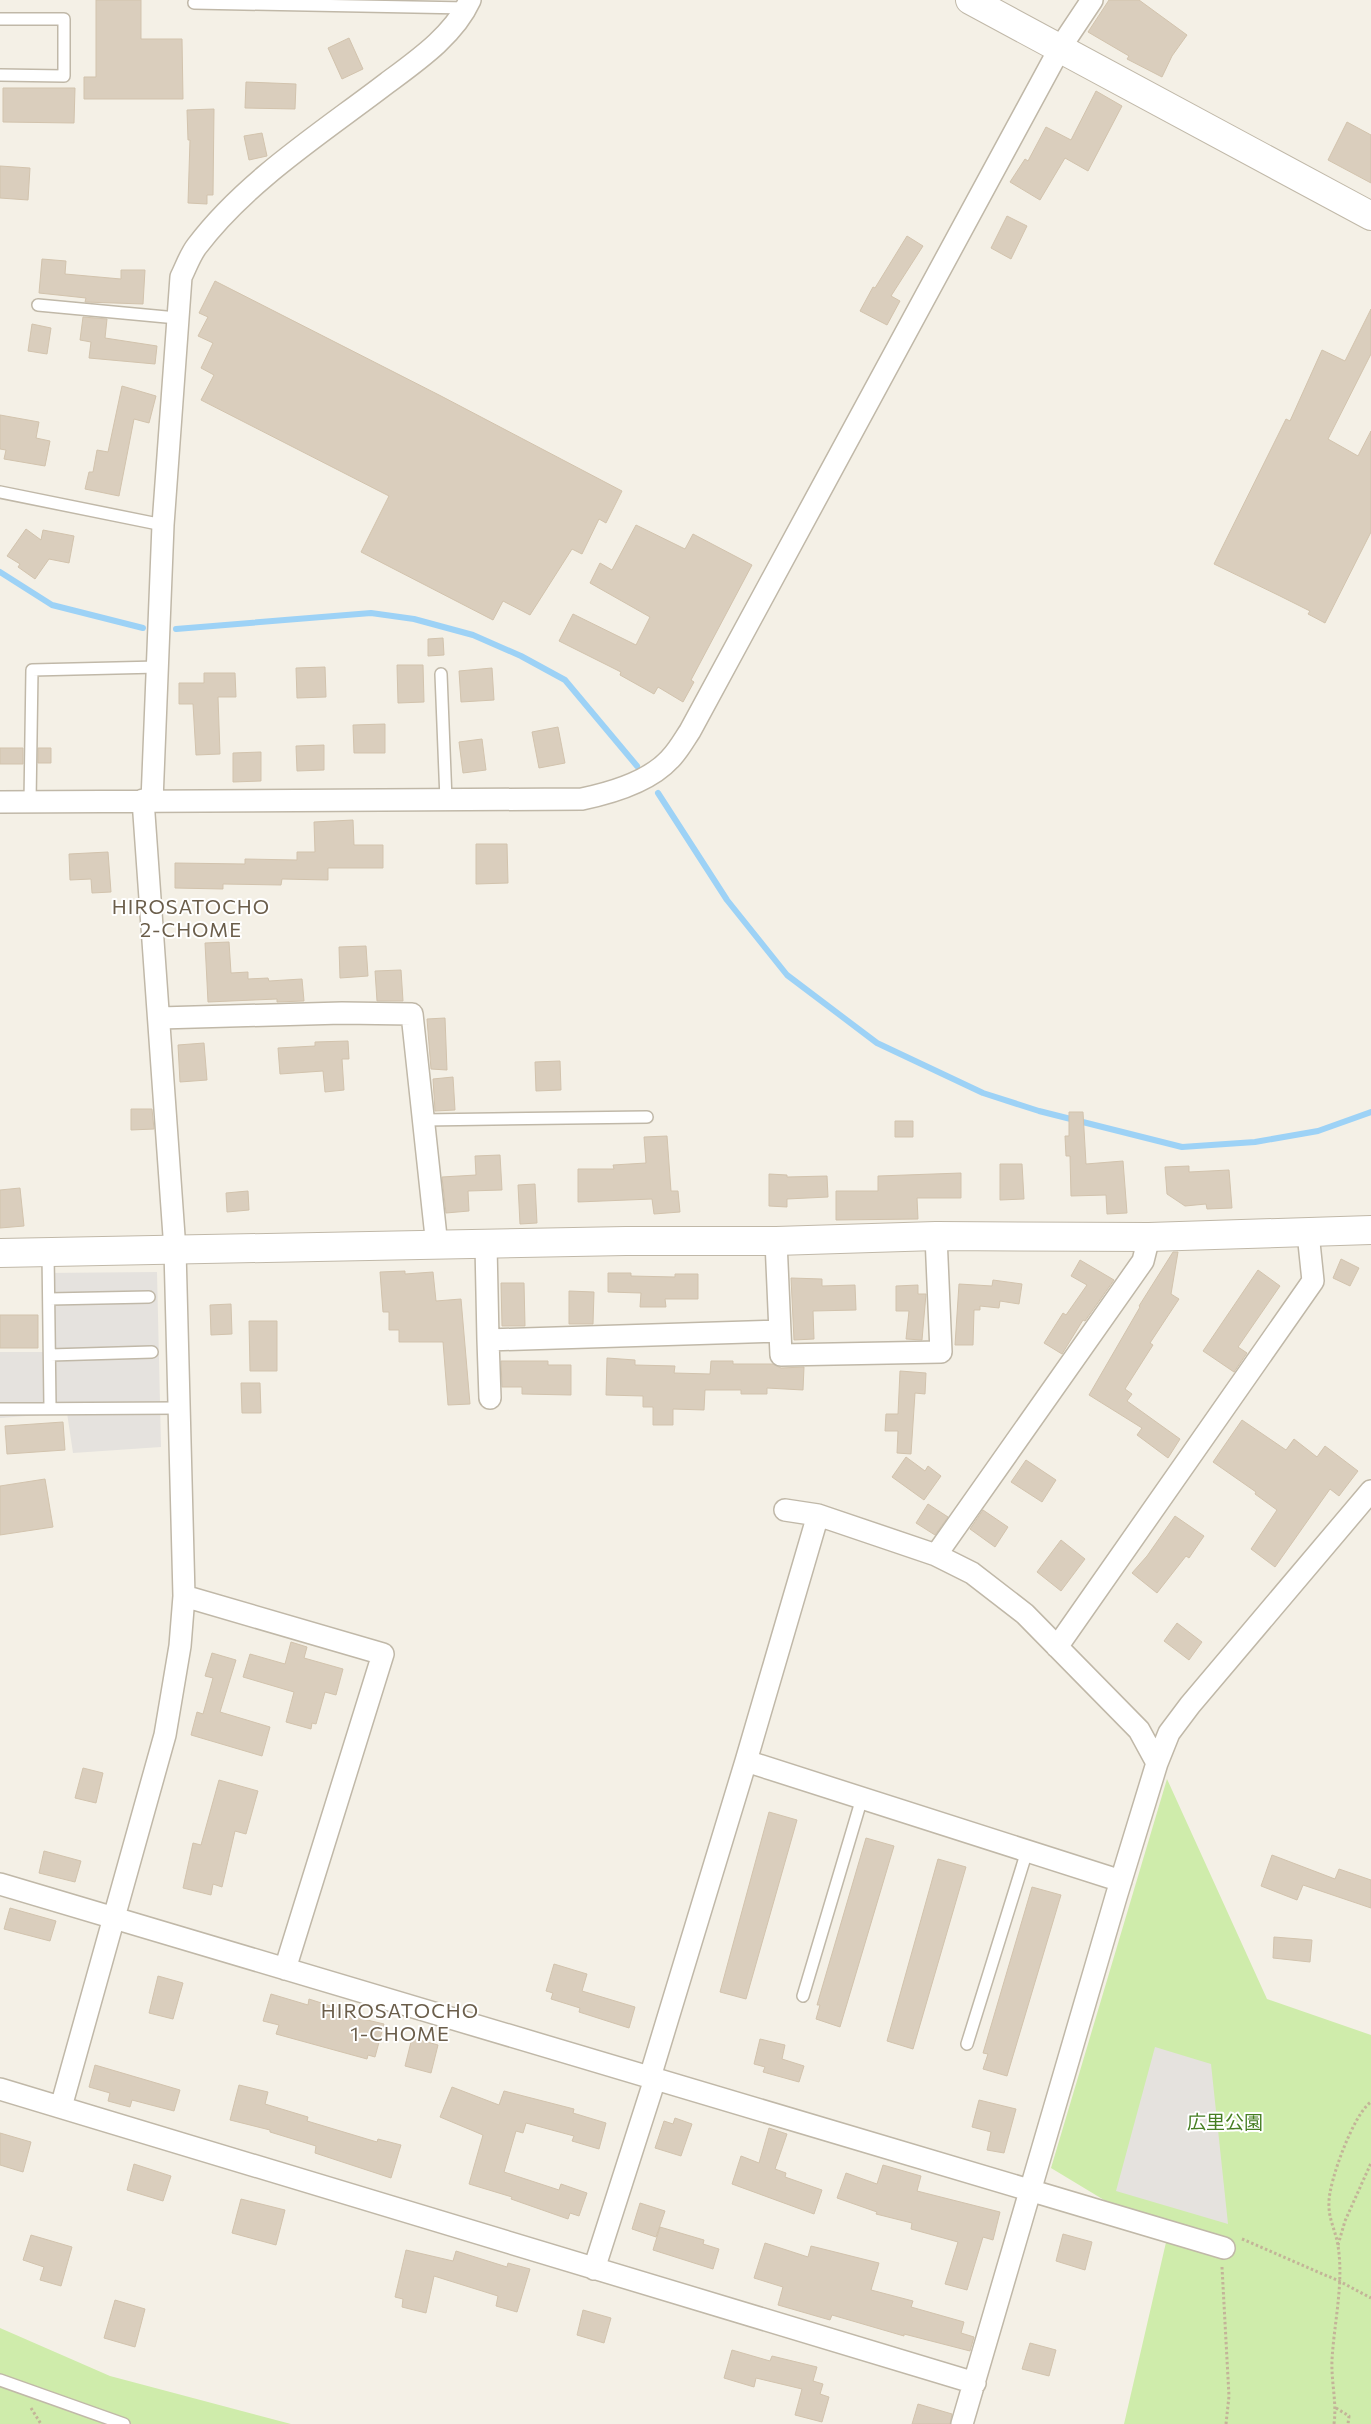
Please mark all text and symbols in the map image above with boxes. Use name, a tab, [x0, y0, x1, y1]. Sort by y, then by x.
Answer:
district label: HIROSATOCHO 2-CHOME	[112, 894, 270, 941]
district label: HIROSATOCHO 1-CHOME	[321, 1998, 479, 2045]
park label: 広里公園	[1187, 2110, 1263, 2133]

